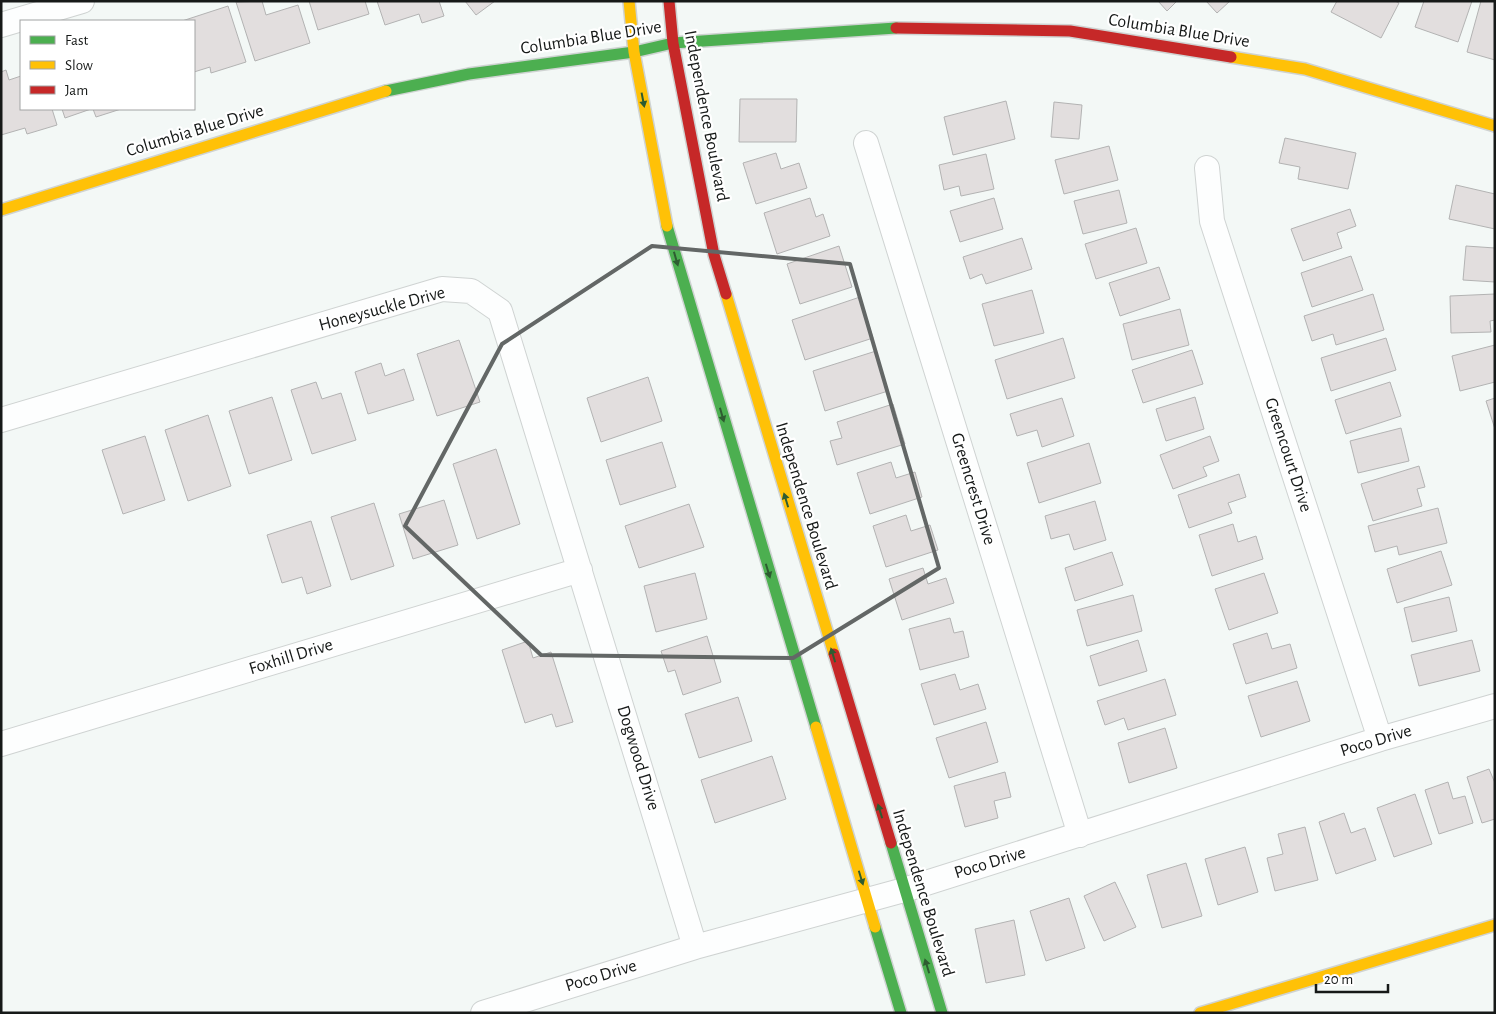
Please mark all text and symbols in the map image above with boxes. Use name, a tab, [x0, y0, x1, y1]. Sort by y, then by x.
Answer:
street label: Columbia Blue Drive	[1107, 11, 1251, 51]
street label: Columbia Blue Drive	[519, 18, 663, 58]
legend	[20, 20, 195, 110]
street label: Independence Boulevard	[681, 29, 731, 203]
text: Fast	[65, 33, 89, 48]
text: Slow	[65, 58, 93, 73]
text: Jam	[65, 83, 88, 98]
one-way arrow	[640, 92, 648, 108]
street label: Columbia Blue Drive	[124, 102, 266, 160]
one-way arrow	[673, 251, 681, 266]
street label: Honeysuckle Drive	[317, 283, 447, 335]
street label: Greencourt Drive	[1261, 396, 1315, 514]
one-way arrow	[718, 407, 726, 422]
street label: Independence Boulevard	[772, 420, 840, 592]
street label: Greencrest Drive	[947, 431, 999, 547]
one-way arrow	[782, 492, 790, 507]
one-way arrow	[765, 563, 772, 578]
street label: Foxhill Drive	[247, 636, 335, 678]
one-way arrow	[828, 648, 836, 663]
street label: Dogwood Drive	[614, 703, 662, 813]
street label: Poco Drive	[1338, 722, 1414, 760]
one-way arrow	[875, 803, 883, 818]
street label: Independence Boulevard	[889, 807, 957, 979]
street label: Poco Drive	[952, 844, 1028, 882]
one-way arrow	[857, 871, 865, 886]
street label: Poco Drive	[563, 957, 639, 995]
one-way arrow	[923, 959, 931, 974]
scale bar	[1316, 962, 1388, 994]
text: 20 m	[1324, 972, 1353, 987]

